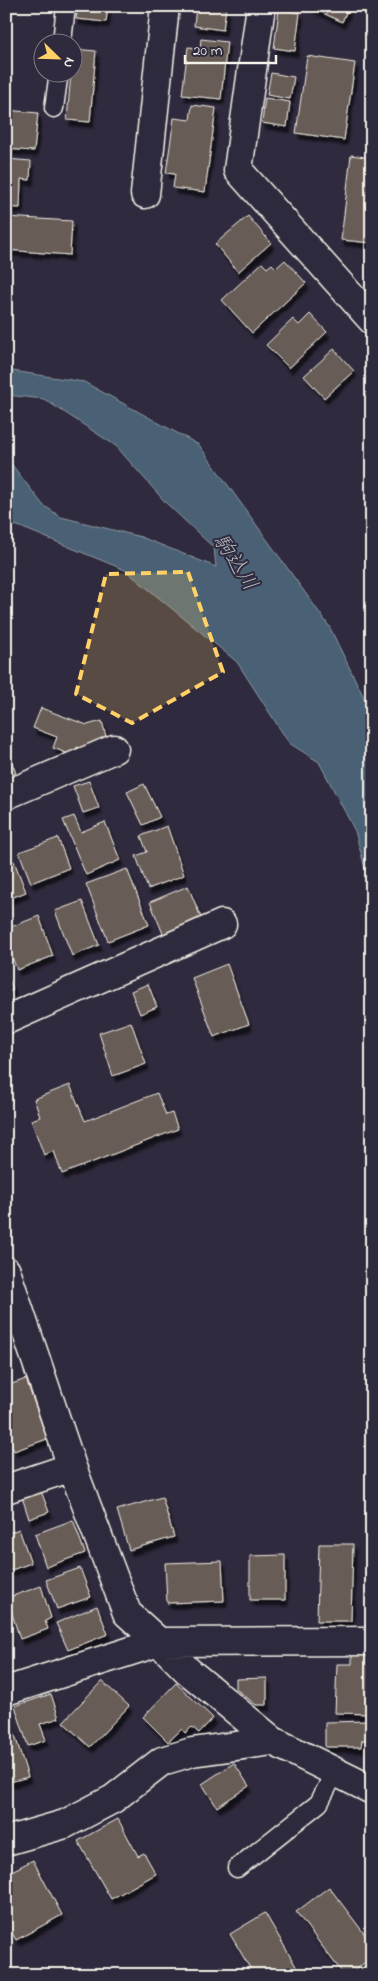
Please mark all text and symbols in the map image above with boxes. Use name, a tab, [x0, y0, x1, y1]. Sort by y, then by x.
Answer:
north arrow	[32, 32, 82, 82]
scale bar	[185, 32, 277, 64]
text: 20 m	[193, 40, 223, 62]
text: N	[57, 54, 80, 71]
water label: 駒込川	[205, 529, 264, 598]

